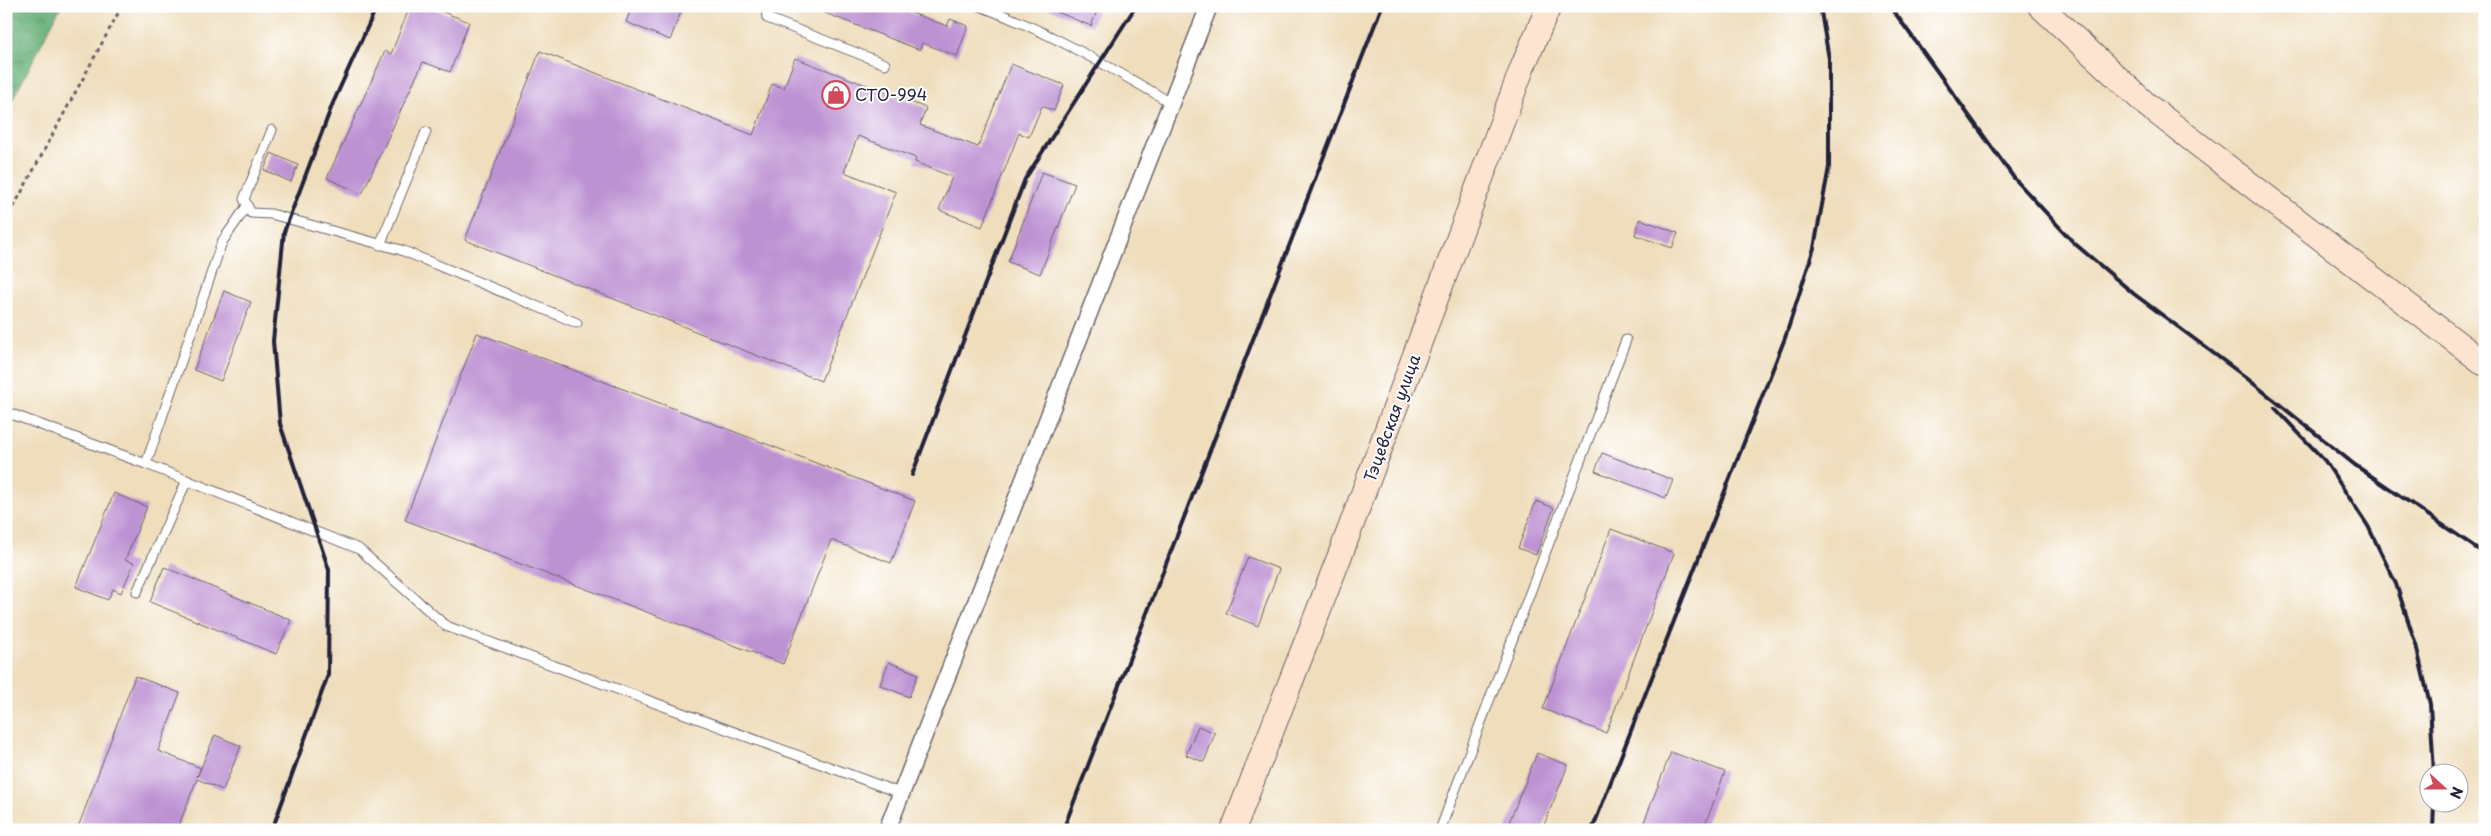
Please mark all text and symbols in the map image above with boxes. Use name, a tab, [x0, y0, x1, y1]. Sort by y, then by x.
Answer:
shop icon: СТО-994	[821, 80, 851, 110]
place label: СТО-994	[855, 82, 927, 106]
street label: Тэцевская улица	[1357, 351, 1425, 485]
north arrow	[2418, 764, 2468, 814]
text: N	[2445, 784, 2468, 802]

